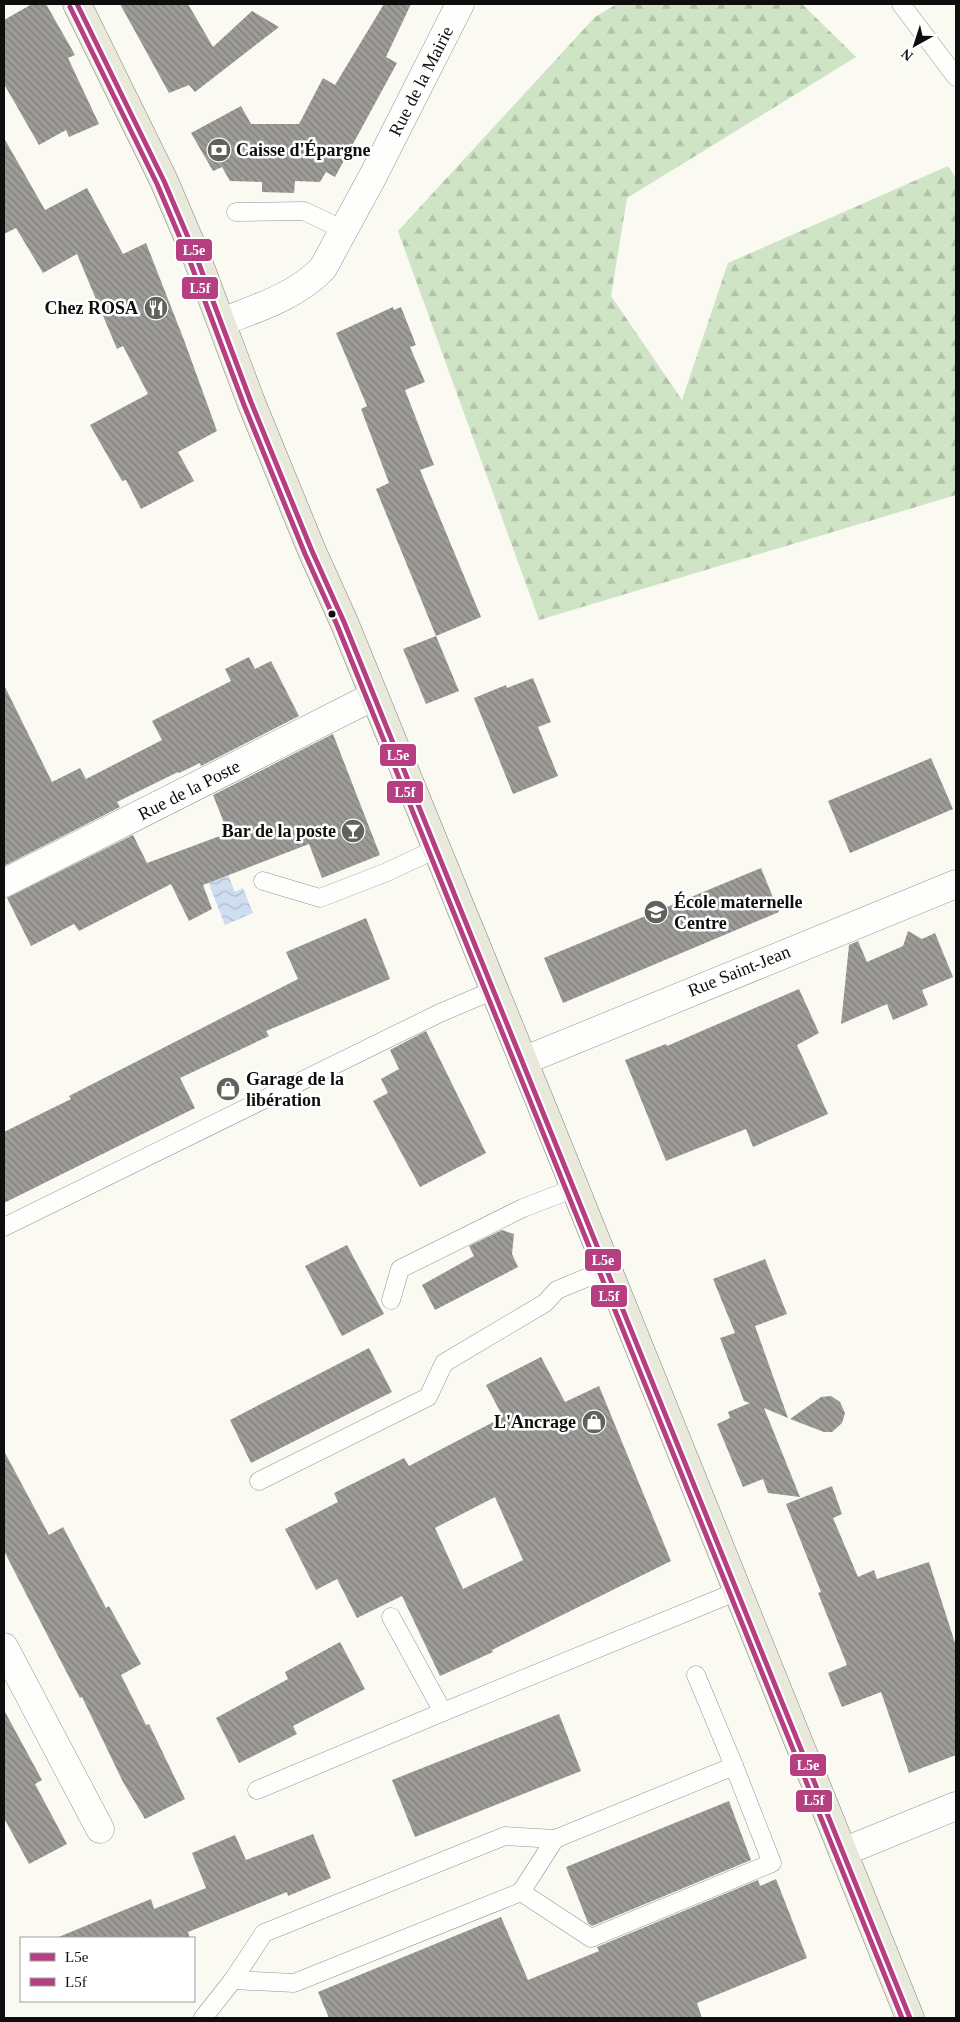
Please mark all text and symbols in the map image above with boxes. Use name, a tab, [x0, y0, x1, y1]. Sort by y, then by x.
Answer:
north arrow	[890, 20, 940, 70]
street label: Rue de la Mairie	[385, 23, 457, 139]
text: N	[898, 46, 916, 64]
bank icon: Caisse d'Épargne	[206, 137, 232, 163]
place label: Caisse d'Épargne	[236, 139, 371, 160]
line badge: L5e	[175, 238, 213, 262]
text: L5e	[183, 243, 205, 258]
line badge: L5f	[181, 276, 219, 300]
text: L5f	[190, 281, 211, 296]
restaurant icon: Chez ROSA	[143, 295, 169, 321]
place label: Chez ROSA	[45, 298, 138, 318]
unlabelled marker	[327, 609, 337, 619]
line badge: L5e	[379, 743, 417, 767]
text: L5e	[387, 748, 409, 763]
street label: Rue de la Poste	[135, 756, 243, 824]
line badge: L5f	[386, 780, 424, 804]
text: L5f	[395, 785, 416, 800]
bar icon: Bar de la poste	[340, 818, 366, 844]
place label: Bar de la poste	[222, 821, 336, 841]
place label: École maternelle Centre	[674, 891, 802, 933]
school or university icon: École maternelle Centre	[643, 899, 669, 925]
street label: Rue Saint-Jean	[685, 941, 793, 1001]
place label: Garage de la libération	[246, 1069, 344, 1110]
shop icon: Garage de la libération	[215, 1076, 241, 1102]
line badge: L5e	[584, 1248, 622, 1272]
text: L5e	[592, 1253, 614, 1268]
line badge: L5f	[590, 1284, 628, 1308]
text: L5f	[599, 1289, 620, 1304]
shop icon: L'Ancrage	[581, 1409, 607, 1435]
place label: L'Ancrage	[494, 1412, 576, 1432]
line badge: L5e	[789, 1753, 827, 1777]
text: L5e	[797, 1758, 819, 1773]
line badge: L5f	[795, 1789, 833, 1813]
text: L5f	[804, 1793, 825, 1808]
legend	[20, 1937, 195, 2002]
text: L5e	[65, 1949, 89, 1965]
text: L5f	[65, 1974, 87, 1990]

